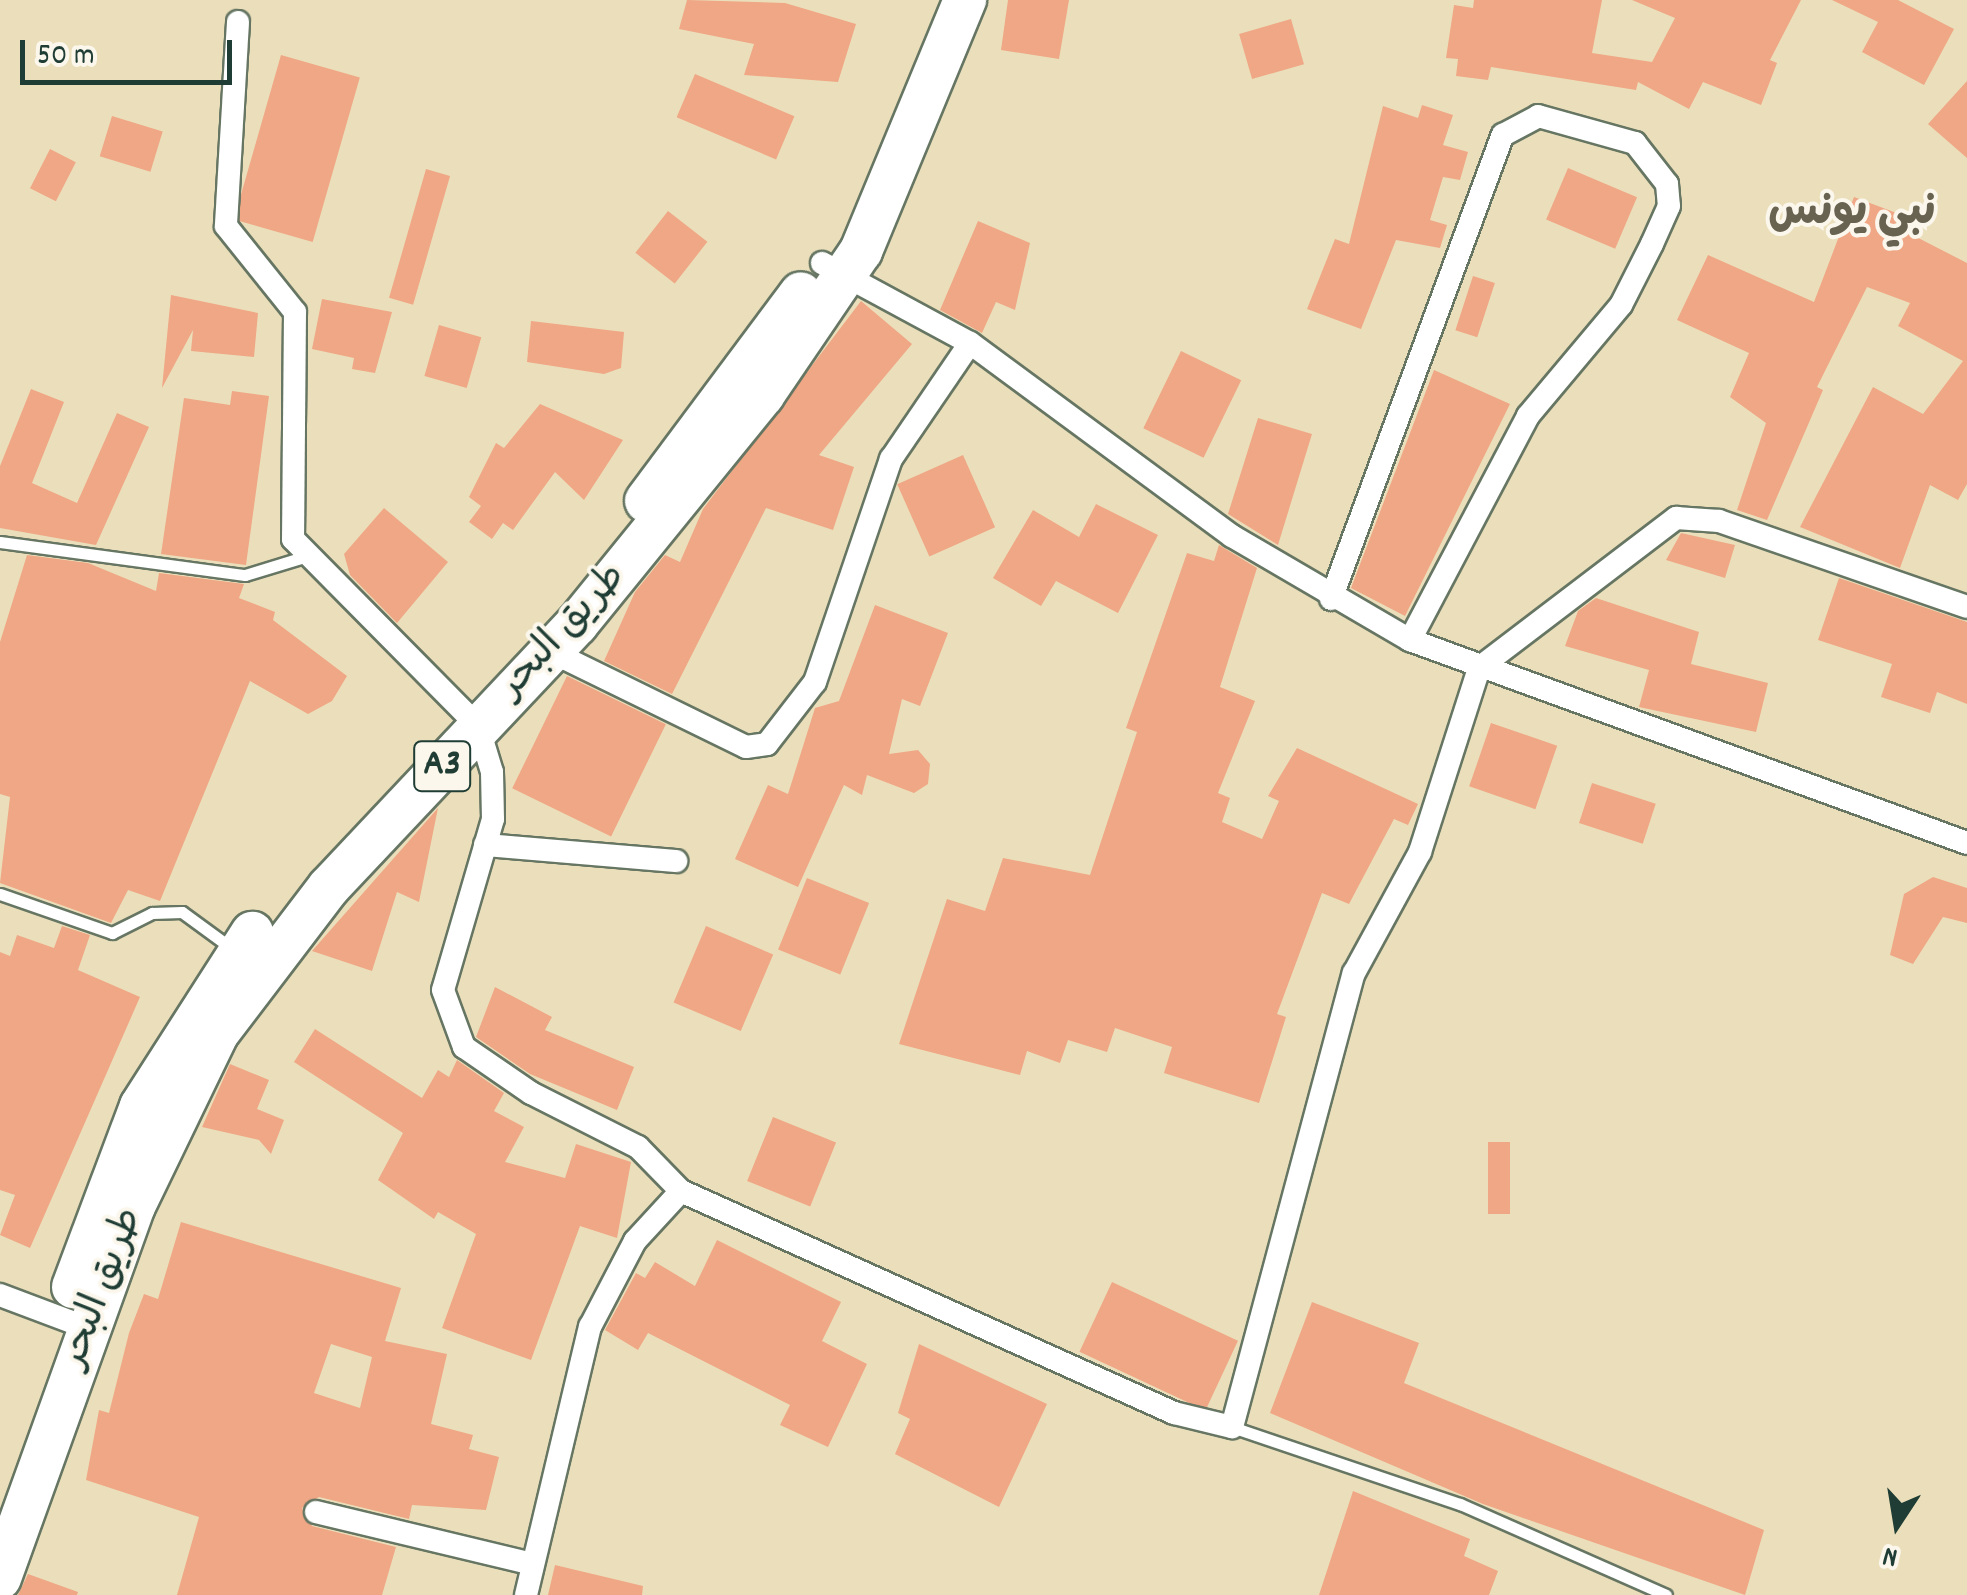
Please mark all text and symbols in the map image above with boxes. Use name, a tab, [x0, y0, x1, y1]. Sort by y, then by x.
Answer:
scale bar	[25, 20, 238, 82]
text: 50 m	[37, 36, 95, 79]
district label: نبي يونس	[1768, 188, 1936, 242]
street label: طريق البحر	[489, 555, 639, 711]
road number: A3	[412, 733, 472, 799]
street label: طريق البحر	[52, 1202, 156, 1376]
north arrow	[1847, 1475, 1947, 1575]
text: N	[1880, 1533, 1902, 1575]

